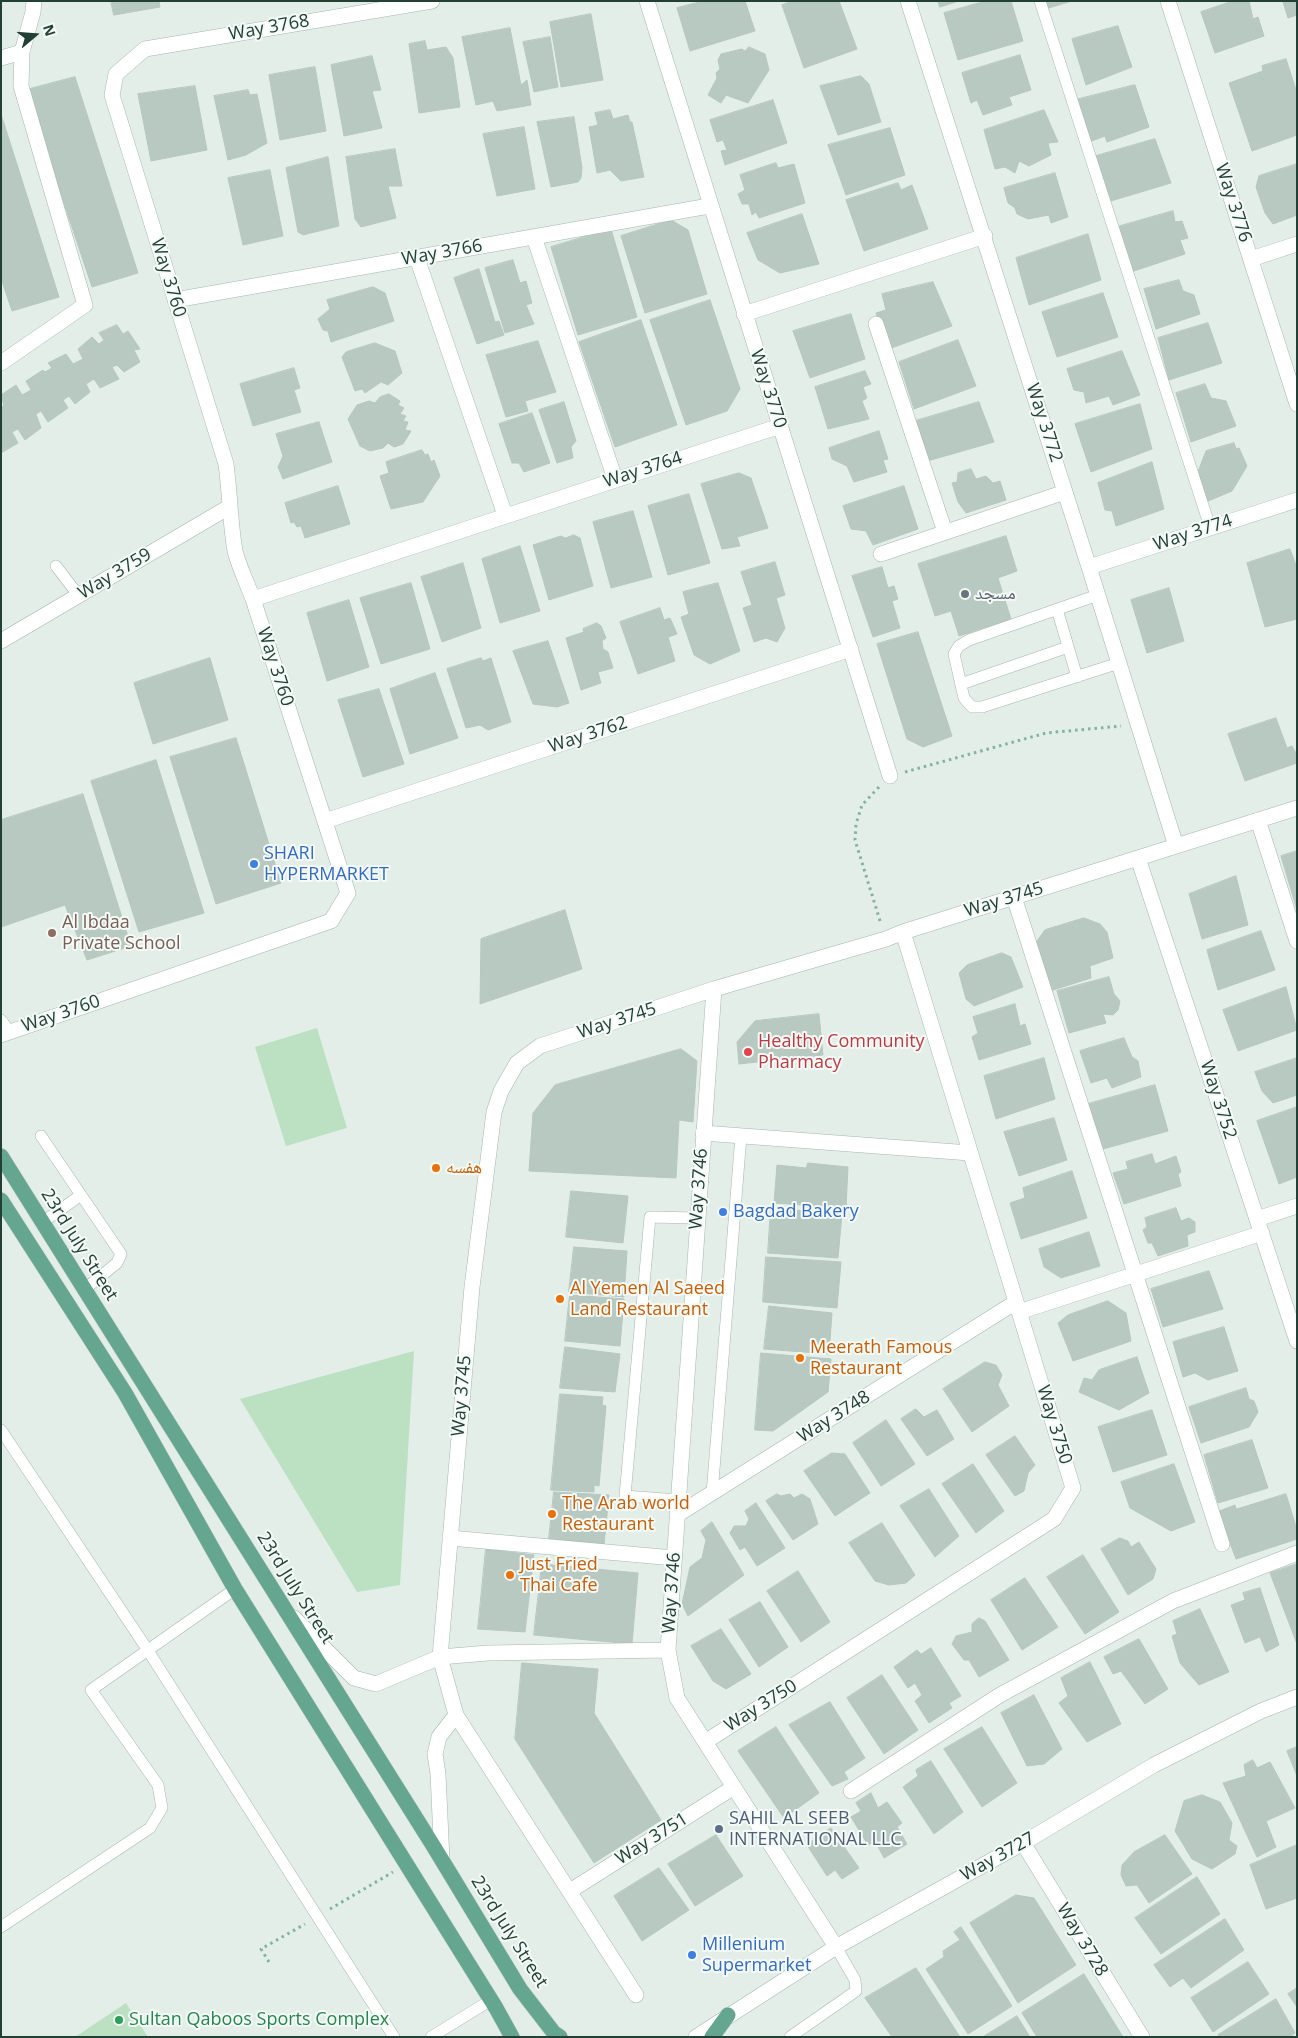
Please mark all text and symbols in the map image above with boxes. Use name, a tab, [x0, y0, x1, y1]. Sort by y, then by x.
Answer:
north arrow	[10, 10, 60, 60]
street label: Way 3768	[227, 10, 311, 46]
text: N	[39, 22, 61, 39]
street label: Way 3776	[1210, 161, 1256, 245]
street label: Way 3766	[400, 235, 484, 271]
street label: Way 3760	[146, 236, 190, 320]
street label: Way 3770	[745, 347, 791, 431]
street label: Way 3772	[1021, 381, 1067, 465]
street label: Way 3764	[601, 447, 685, 493]
street label: Way 3774	[1151, 510, 1235, 556]
street label: Way 3759	[75, 544, 155, 604]
place label: مسجد	[975, 583, 1016, 605]
marker: مسجد	[959, 588, 971, 600]
street label: Way 3760	[252, 625, 298, 709]
street label: Way 3762	[546, 712, 630, 758]
place label: SHARI HYPERMARKET	[264, 843, 389, 886]
marker: SHARI HYPERMARKET	[248, 858, 260, 870]
street label: Way 3745	[962, 878, 1046, 922]
place label: Al Ibdaa Private School	[62, 912, 181, 954]
marker: Al Ibdaa Private School	[46, 927, 58, 939]
street label: Way 3760	[19, 991, 103, 1037]
street label: Way 3745	[575, 998, 659, 1044]
place label: Healthy Community Pharmacy	[758, 1031, 925, 1074]
marker: Healthy Community Pharmacy	[742, 1046, 754, 1058]
street label: Way 3752	[1195, 1058, 1241, 1142]
street label: Way 3746	[685, 1148, 713, 1230]
place label: هفسه	[446, 1157, 482, 1179]
marker: هفسه	[430, 1162, 442, 1174]
street label: 23rd July Street	[36, 1185, 122, 1305]
place label: Bagdad Bakery	[733, 1201, 859, 1223]
marker: Bagdad Bakery	[717, 1206, 729, 1218]
place label: Al Yemen Al Saeed Land Restaurant	[570, 1278, 725, 1320]
marker: Al Yemen Al Saeed Land Restaurant	[554, 1293, 566, 1305]
place label: Meerath Famous Restaurant	[810, 1337, 952, 1380]
marker: Meerath Famous Restaurant	[794, 1352, 806, 1364]
street label: Way 3745	[448, 1354, 476, 1438]
street label: Way 3750	[1032, 1383, 1076, 1467]
street label: Way 3748	[794, 1386, 874, 1448]
place label: The Arab world Restaurant	[562, 1493, 690, 1536]
marker: The Arab world Restaurant	[546, 1508, 558, 1520]
street label: 23rd July Street	[252, 1528, 338, 1648]
street label: Way 3746	[658, 1552, 686, 1634]
place label: Just Fried Thai Cafe	[520, 1554, 598, 1596]
marker: Just Fried Thai Cafe	[504, 1569, 516, 1581]
street label: Way 3750	[721, 1675, 801, 1737]
street label: Way 3751	[612, 1808, 692, 1870]
place label: SAHIL AL SEEB INTERNATIONAL LLC	[729, 1808, 902, 1850]
marker: SAHIL AL SEEB INTERNATIONAL LLC	[713, 1823, 725, 1835]
street label: Way 3727	[957, 1828, 1039, 1886]
street label: 23rd July Street	[466, 1872, 552, 1992]
street label: Way 3728	[1052, 1900, 1112, 1980]
place label: Millenium Supermarket	[702, 1934, 811, 1976]
marker: Millenium Supermarket	[686, 1949, 698, 1961]
place label: Sultan Qaboos Sports Complex	[129, 2009, 389, 2031]
marker: Sultan Qaboos Sports Complex	[113, 2014, 125, 2026]

